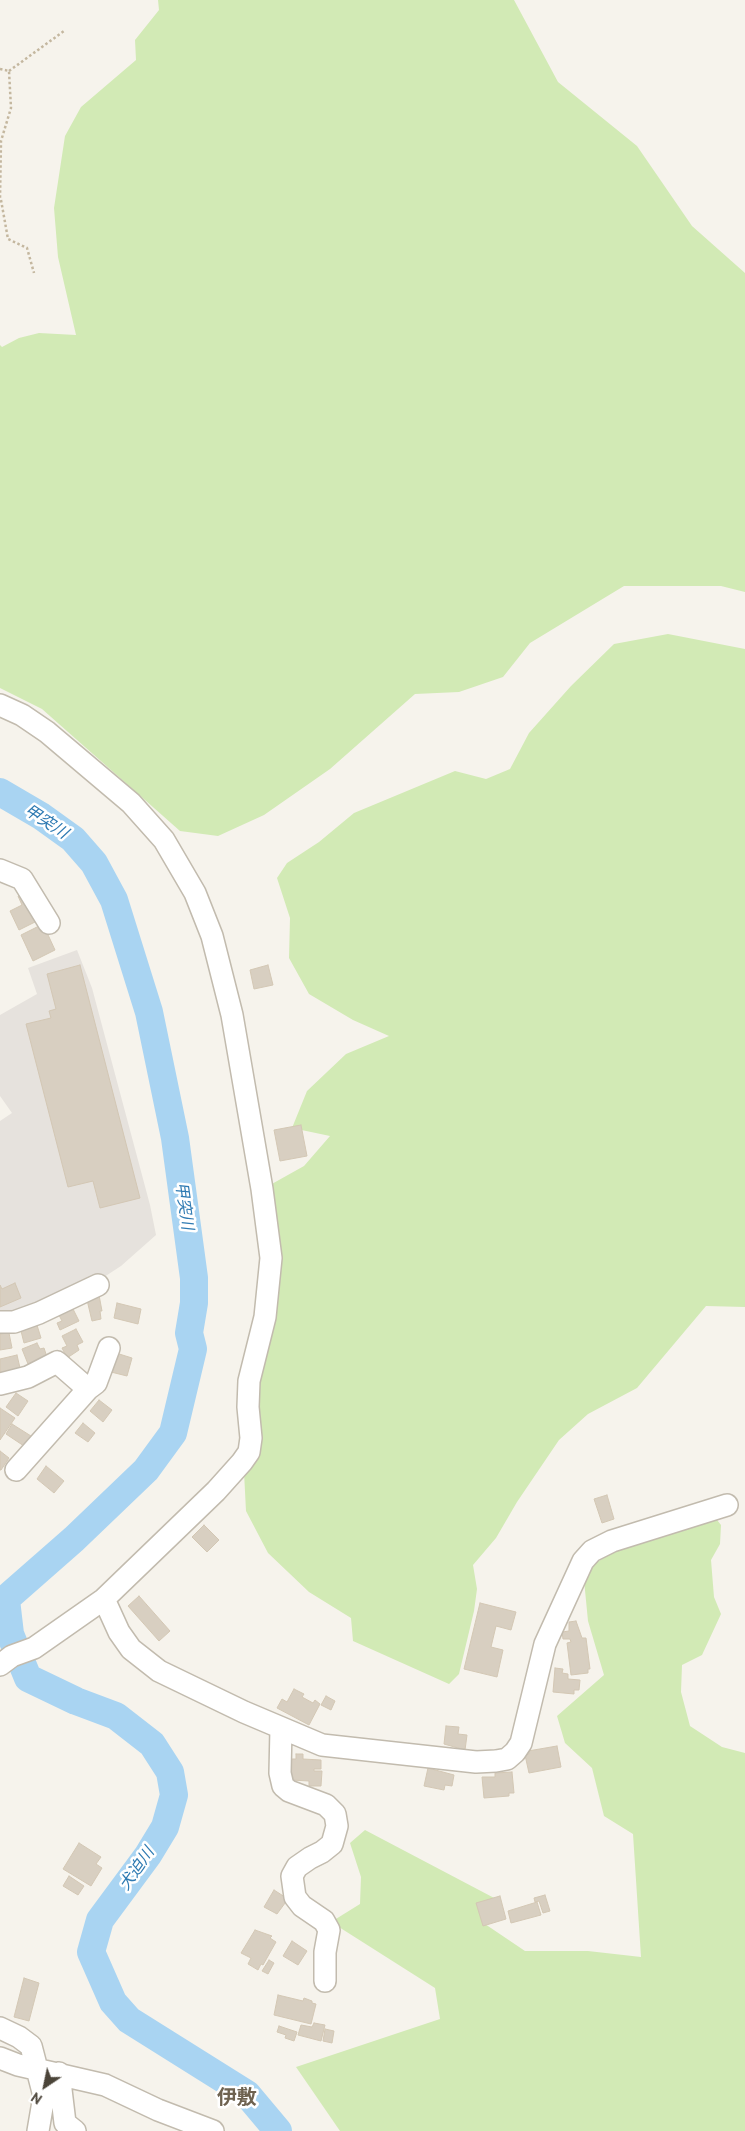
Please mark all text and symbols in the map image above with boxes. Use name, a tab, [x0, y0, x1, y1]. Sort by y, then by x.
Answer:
water label: 甲突川	[21, 801, 71, 843]
water label: 甲突川	[171, 1181, 197, 1231]
water label: 犬迫川	[115, 1844, 159, 1894]
north arrow	[20, 2061, 70, 2111]
district label: 伊敷	[217, 2086, 257, 2110]
text: N	[28, 2088, 45, 2108]

